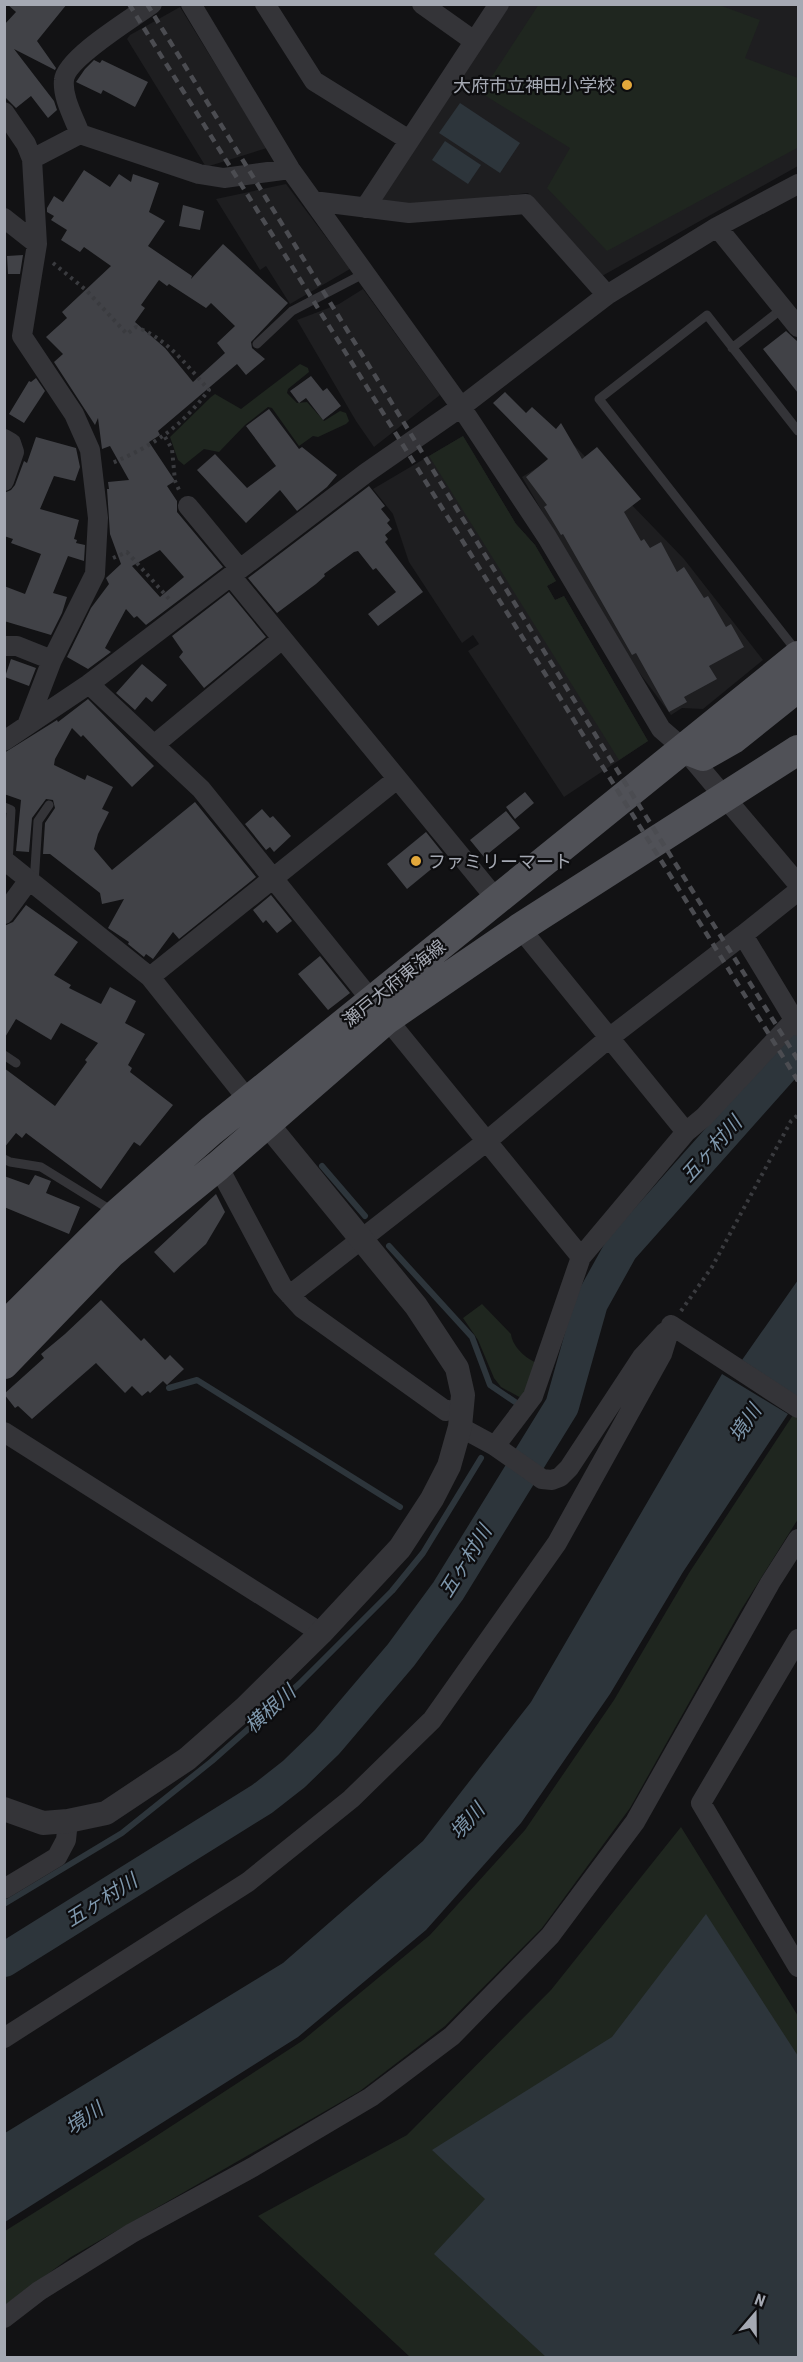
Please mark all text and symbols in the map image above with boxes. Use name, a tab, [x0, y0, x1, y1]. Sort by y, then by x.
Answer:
place label: 大府市立神田小学校	[453, 75, 615, 96]
marker: 大府市立神田小学校	[620, 78, 634, 92]
place label: ファミリーマート	[428, 851, 572, 872]
marker: ファミリーマート	[409, 854, 423, 868]
street label: 瀬戸大府東海線	[338, 935, 450, 1031]
water label: 五ヶ村川	[675, 1110, 748, 1187]
water label: 境川	[724, 1398, 767, 1446]
water label: 五ヶ村川	[434, 1519, 497, 1601]
water label: 横根川	[240, 1679, 302, 1738]
water label: 境川	[445, 1797, 491, 1844]
water label: 五ヶ村川	[61, 1868, 143, 1931]
water label: 境川	[61, 2096, 109, 2139]
north arrow	[725, 2284, 785, 2344]
text: N	[752, 2290, 768, 2311]

